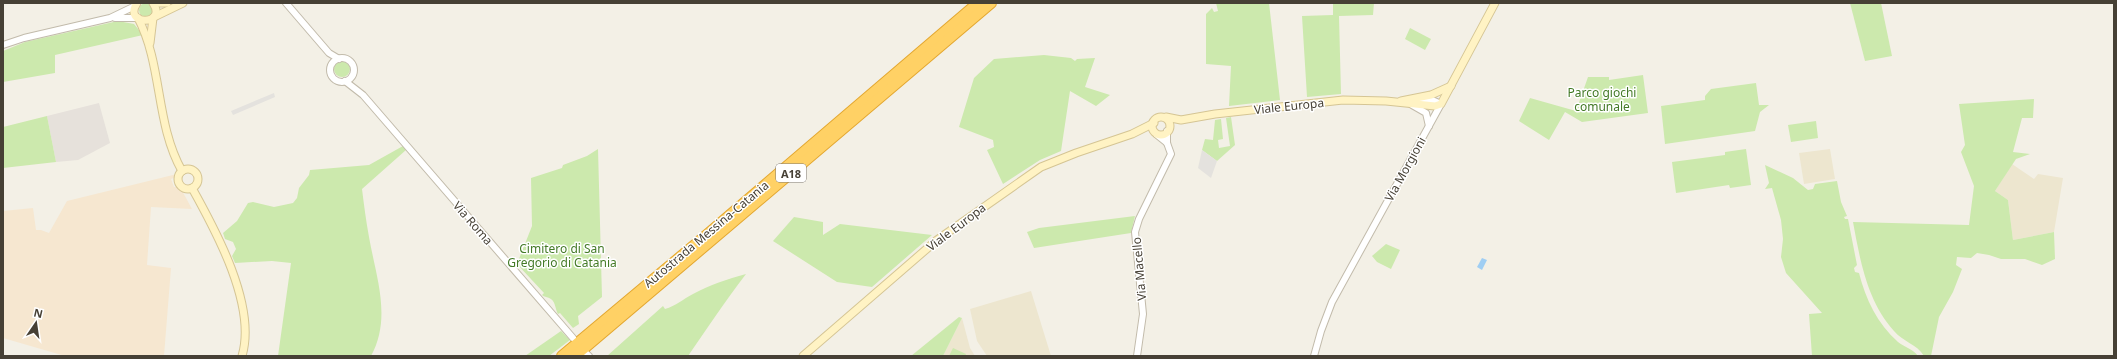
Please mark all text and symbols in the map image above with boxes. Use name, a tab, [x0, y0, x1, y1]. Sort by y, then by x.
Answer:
park label: Parco giochi comunale	[1568, 84, 1636, 115]
street label: Viale Europa	[1253, 94, 1325, 118]
street label: Via Morgioni	[1380, 134, 1430, 204]
road number: A18	[776, 164, 806, 182]
street label: Autostrada Messina-Catania	[640, 177, 772, 291]
street label: Via Roma	[449, 197, 497, 249]
street label: Viale Europa	[923, 199, 989, 255]
street label: Via Macello	[1128, 237, 1150, 301]
park label: Cimitero di San Gregorio di Catania	[507, 240, 617, 271]
north arrow	[16, 303, 56, 343]
text: N	[32, 304, 44, 321]

